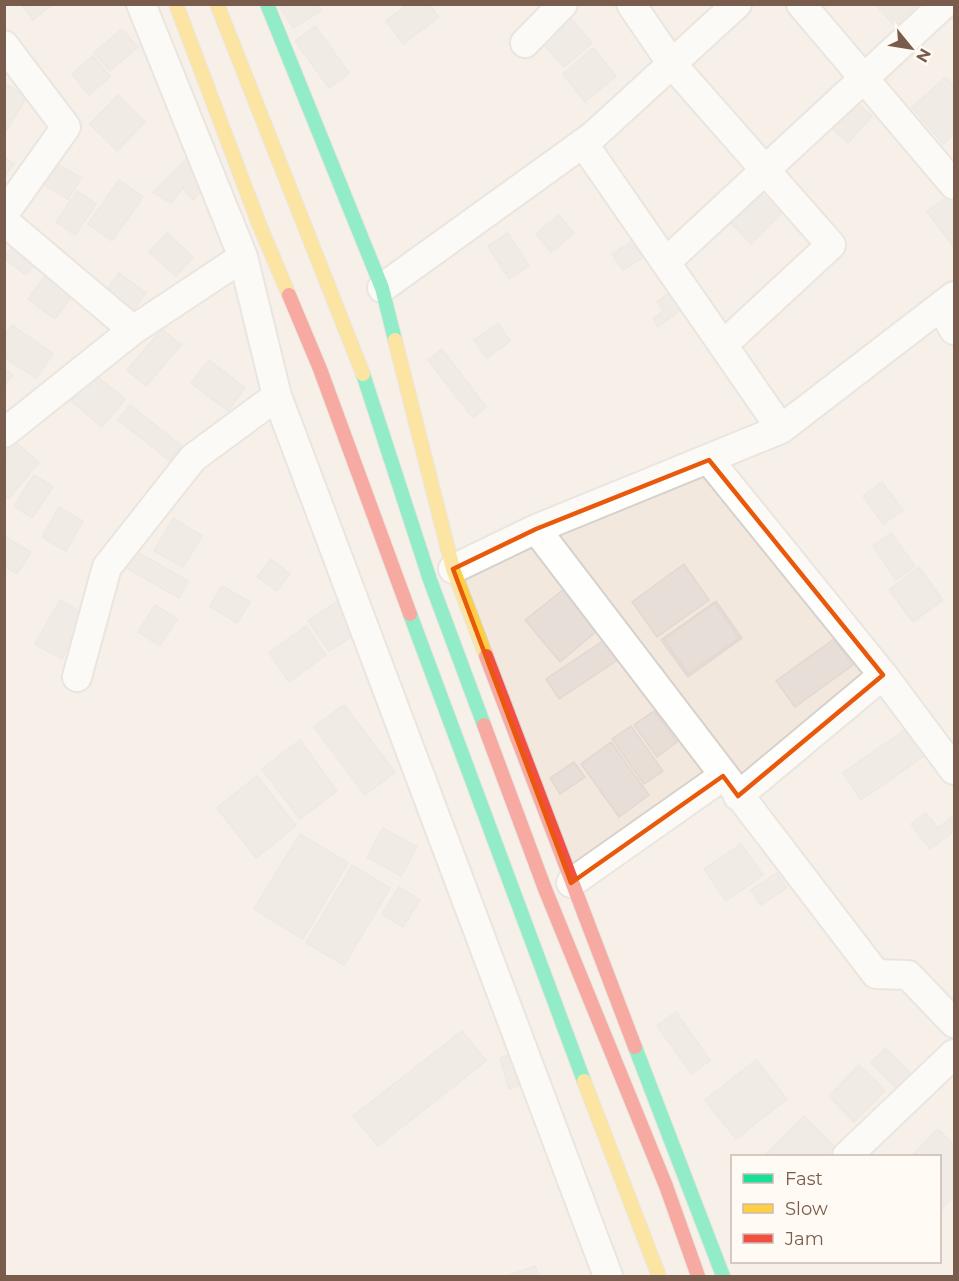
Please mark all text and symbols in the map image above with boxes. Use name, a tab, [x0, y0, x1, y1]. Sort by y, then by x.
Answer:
north arrow	[881, 18, 941, 78]
text: N	[912, 45, 935, 66]
legend	[731, 1155, 941, 1263]
text: Fast	[785, 1168, 823, 1190]
text: Slow	[785, 1198, 828, 1220]
text: Jam	[784, 1228, 824, 1250]

